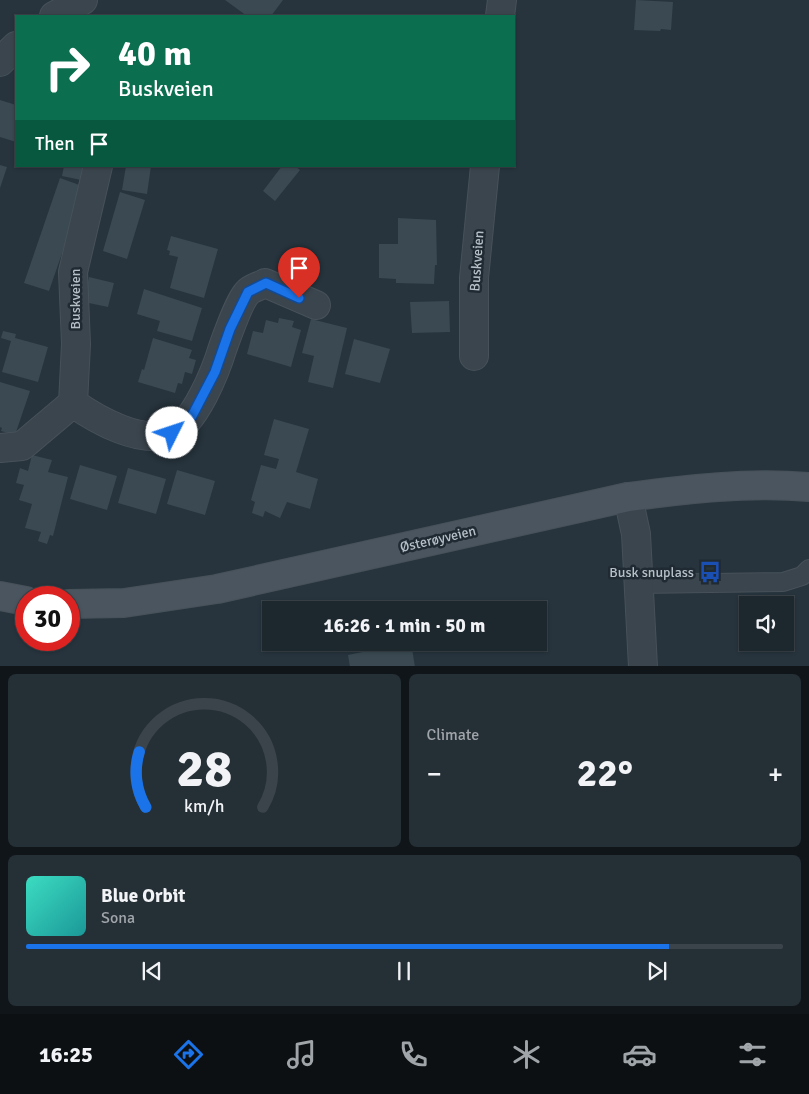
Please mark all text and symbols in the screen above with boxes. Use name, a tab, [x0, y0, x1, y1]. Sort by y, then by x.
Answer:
text: 40 m	[118, 32, 192, 75]
icon: right	[35, 35, 100, 100]
text: Buskveien	[118, 75, 214, 102]
icon: arrive	[85, 130, 113, 158]
text: Then	[35, 132, 75, 156]
street label: Buskveien	[466, 230, 488, 292]
pin	[278, 247, 320, 298]
icon: arrive	[285, 254, 313, 282]
street label: Buskveien	[67, 269, 84, 329]
position arrow	[145, 406, 197, 458]
street label: Østerøyveien	[398, 522, 478, 556]
bus stop icon: Busk snuplass	[697, 559, 723, 585]
place label: Busk snuplass	[609, 564, 694, 581]
speed limit sign: 30	[15, 586, 80, 651]
map controls	[739, 596, 794, 651]
button: sound	[739, 596, 794, 651]
text: 16:26 · 1 min · 50 m	[324, 614, 485, 638]
text: Climate	[427, 725, 479, 745]
text: 28	[176, 737, 232, 801]
text: 22°	[577, 750, 633, 797]
text: −	[427, 757, 442, 791]
text: +	[768, 757, 783, 791]
text: km/h	[184, 795, 224, 817]
text: Blue Orbit	[101, 884, 185, 908]
text: Sona	[101, 908, 135, 928]
icon: previous	[138, 957, 166, 985]
icon: pause	[390, 957, 418, 985]
icon: next	[643, 957, 671, 985]
icon: directions	[171, 1037, 206, 1072]
icon: music	[284, 1037, 319, 1072]
icon: phone	[396, 1037, 431, 1072]
icon: climate	[509, 1037, 544, 1072]
icon: car	[622, 1037, 657, 1072]
icon: filters	[735, 1037, 770, 1072]
text: 16:25	[39, 1041, 93, 1068]

